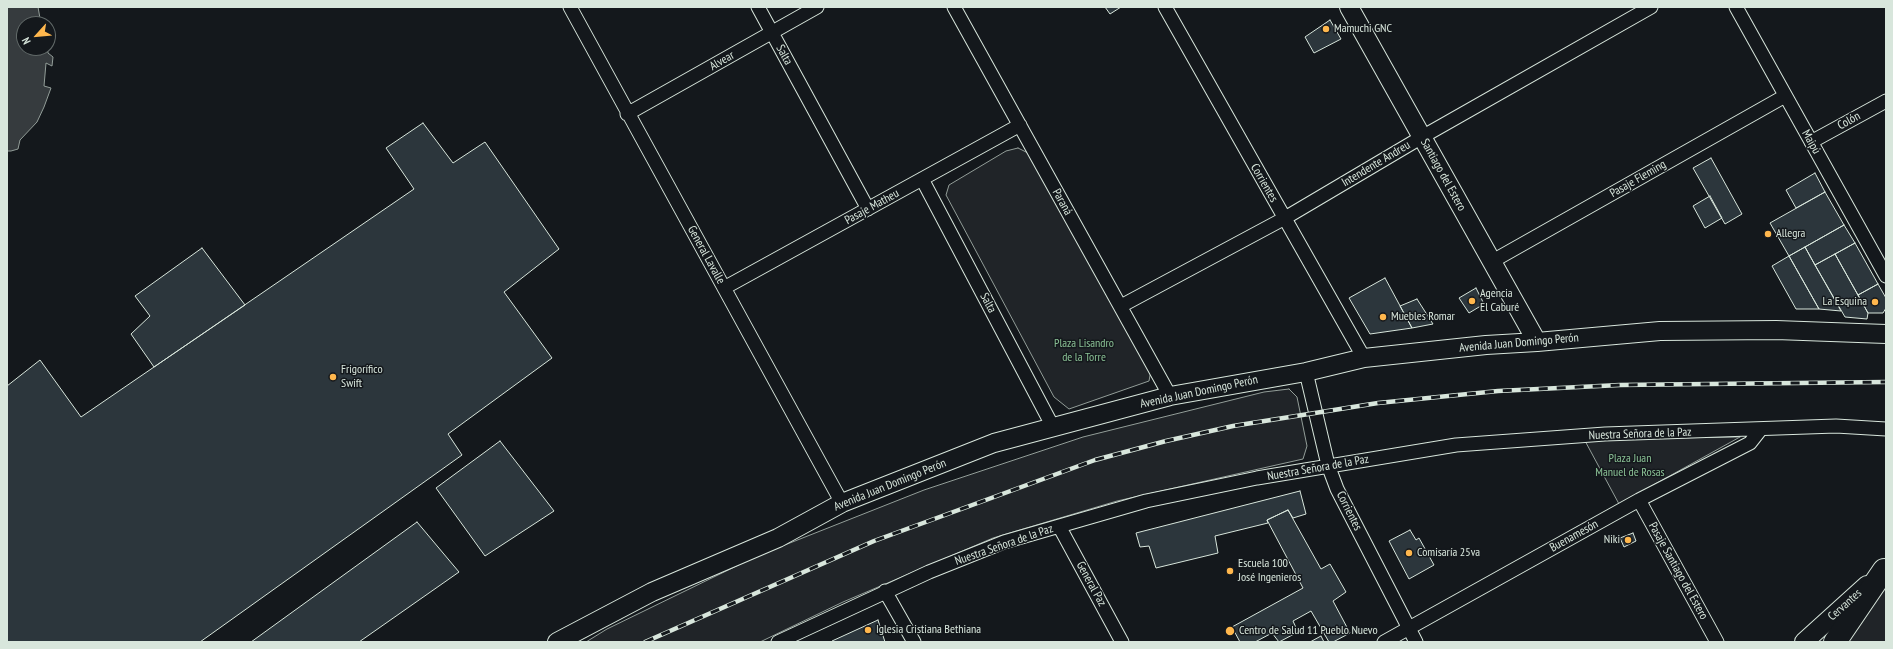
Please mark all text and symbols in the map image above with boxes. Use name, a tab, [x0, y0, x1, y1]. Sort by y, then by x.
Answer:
north arrow	[16, 16, 56, 56]
place label: Mamuchi GNC	[1334, 22, 1392, 36]
marker: Mamuchi GNC	[1321, 24, 1331, 34]
text: N	[19, 35, 34, 47]
street label: Salta	[773, 42, 795, 68]
street label: Alvear	[707, 48, 737, 74]
street label: Colón	[1835, 109, 1863, 133]
street label: Maipú	[1799, 127, 1823, 157]
street label: Santiago del Estero	[1417, 136, 1469, 214]
street label: Intendente Andreu	[1339, 138, 1413, 190]
street label: Pasaje Fleming	[1607, 157, 1669, 201]
street label: Corrientes	[1247, 161, 1281, 205]
street label: Pasaje Matheu	[842, 186, 902, 228]
street label: Paraná	[1049, 186, 1075, 218]
street label: General Lavalle	[684, 223, 728, 287]
place label: Allegra	[1776, 227, 1805, 241]
marker: Allegra	[1763, 229, 1773, 239]
place label: Agencia El Caburé	[1480, 287, 1519, 315]
street label: Salta	[977, 290, 999, 316]
place label: La Esquina	[1823, 295, 1867, 309]
marker: Agencia El Caburé	[1467, 296, 1477, 306]
marker: La Esquina	[1870, 297, 1880, 307]
place label: Muebles Romar	[1391, 310, 1455, 324]
marker: Muebles Romar	[1378, 312, 1388, 322]
street label: Avenida Juan Domingo Perón	[1459, 331, 1579, 355]
park label: Plaza Lisandro de la Torre	[1054, 337, 1114, 365]
place label: Frigorífico Swift	[341, 363, 383, 391]
marker: Frigorífico Swift	[328, 372, 338, 382]
street label: Avenida Juan Domingo Perón	[1139, 372, 1259, 412]
street label: Nuestra Señora de la Paz	[1588, 425, 1692, 443]
street label: Nuestra Señora de la Paz	[1266, 452, 1370, 484]
park label: Plaza Juan Manuel de Rosas	[1595, 452, 1665, 480]
street label: Avenida Juan Domingo Perón	[832, 456, 948, 514]
street label: Corrientes	[1333, 489, 1365, 533]
street label: Buenamesón	[1547, 517, 1601, 555]
street label: Pasaje Santiago del Estero	[1645, 520, 1711, 622]
street label: Nuestra Señora de la Paz	[953, 521, 1055, 569]
place label: Niki	[1604, 533, 1620, 547]
marker: Niki	[1623, 535, 1633, 545]
place label: Comisaría 25va	[1417, 546, 1480, 560]
marker: Comisaría 25va	[1404, 548, 1414, 558]
place label: Escuela 100 José Ingenieros	[1238, 557, 1301, 585]
street label: General Paz	[1073, 559, 1109, 609]
marker: Escuela 100 José Ingenieros	[1225, 566, 1235, 576]
street label: Cervantes	[1825, 586, 1865, 624]
place label: Iglesia Cristiana Bethiana	[876, 623, 981, 637]
place label: Centro de Salud 11 Pueblo Nuevo	[1239, 624, 1378, 638]
marker: Iglesia Cristiana Bethiana	[863, 625, 873, 635]
marker: Centro de Salud 11 Pueblo Nuevo	[1224, 625, 1236, 637]

